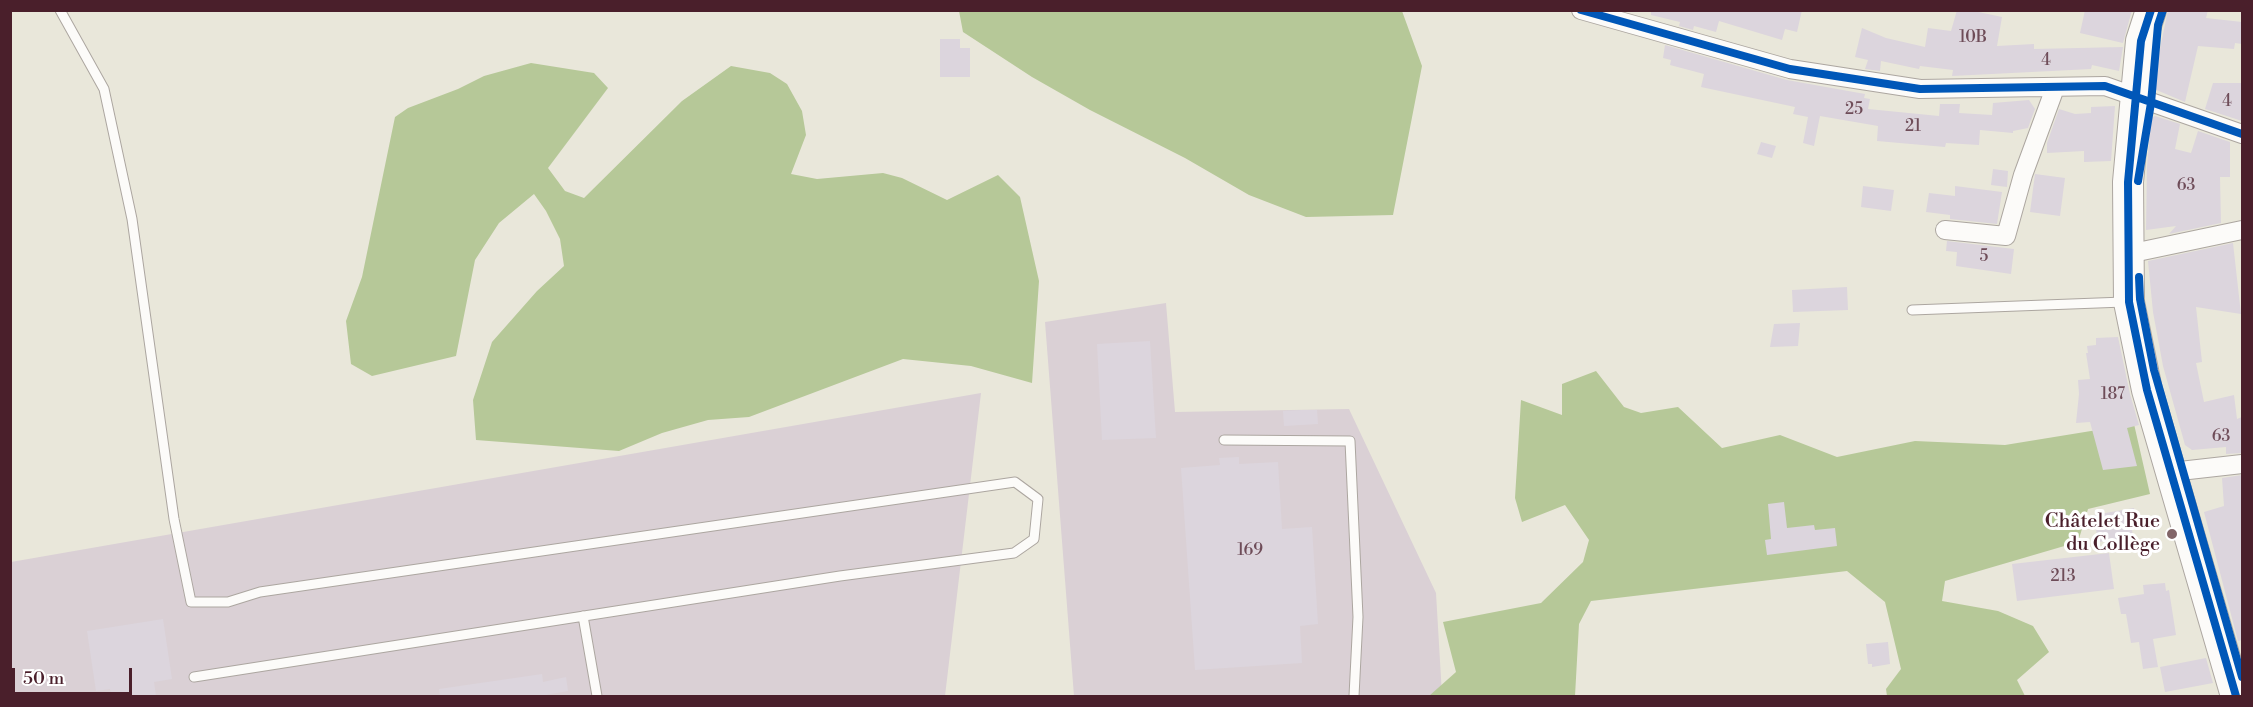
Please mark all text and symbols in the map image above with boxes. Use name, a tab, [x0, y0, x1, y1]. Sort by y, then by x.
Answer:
house number: 10B	[1959, 28, 1987, 48]
house number: 4	[2041, 51, 2051, 71]
house number: 4	[2222, 92, 2232, 112]
house number: 25	[1845, 100, 1863, 120]
house number: 21	[1905, 117, 1921, 137]
house number: 63	[2177, 176, 2195, 196]
house number: 5	[1980, 247, 1988, 267]
house number: 187	[2101, 385, 2125, 405]
house number: 63	[2212, 427, 2230, 447]
place label: Châtelet Rue du Collège	[2045, 510, 2160, 557]
marker: Châtelet Rue du Collège	[2165, 527, 2179, 541]
house number: 169	[1237, 541, 1263, 561]
house number: 213	[2050, 567, 2076, 587]
scale bar	[15, 656, 135, 694]
text: 50 m	[23, 667, 64, 690]

